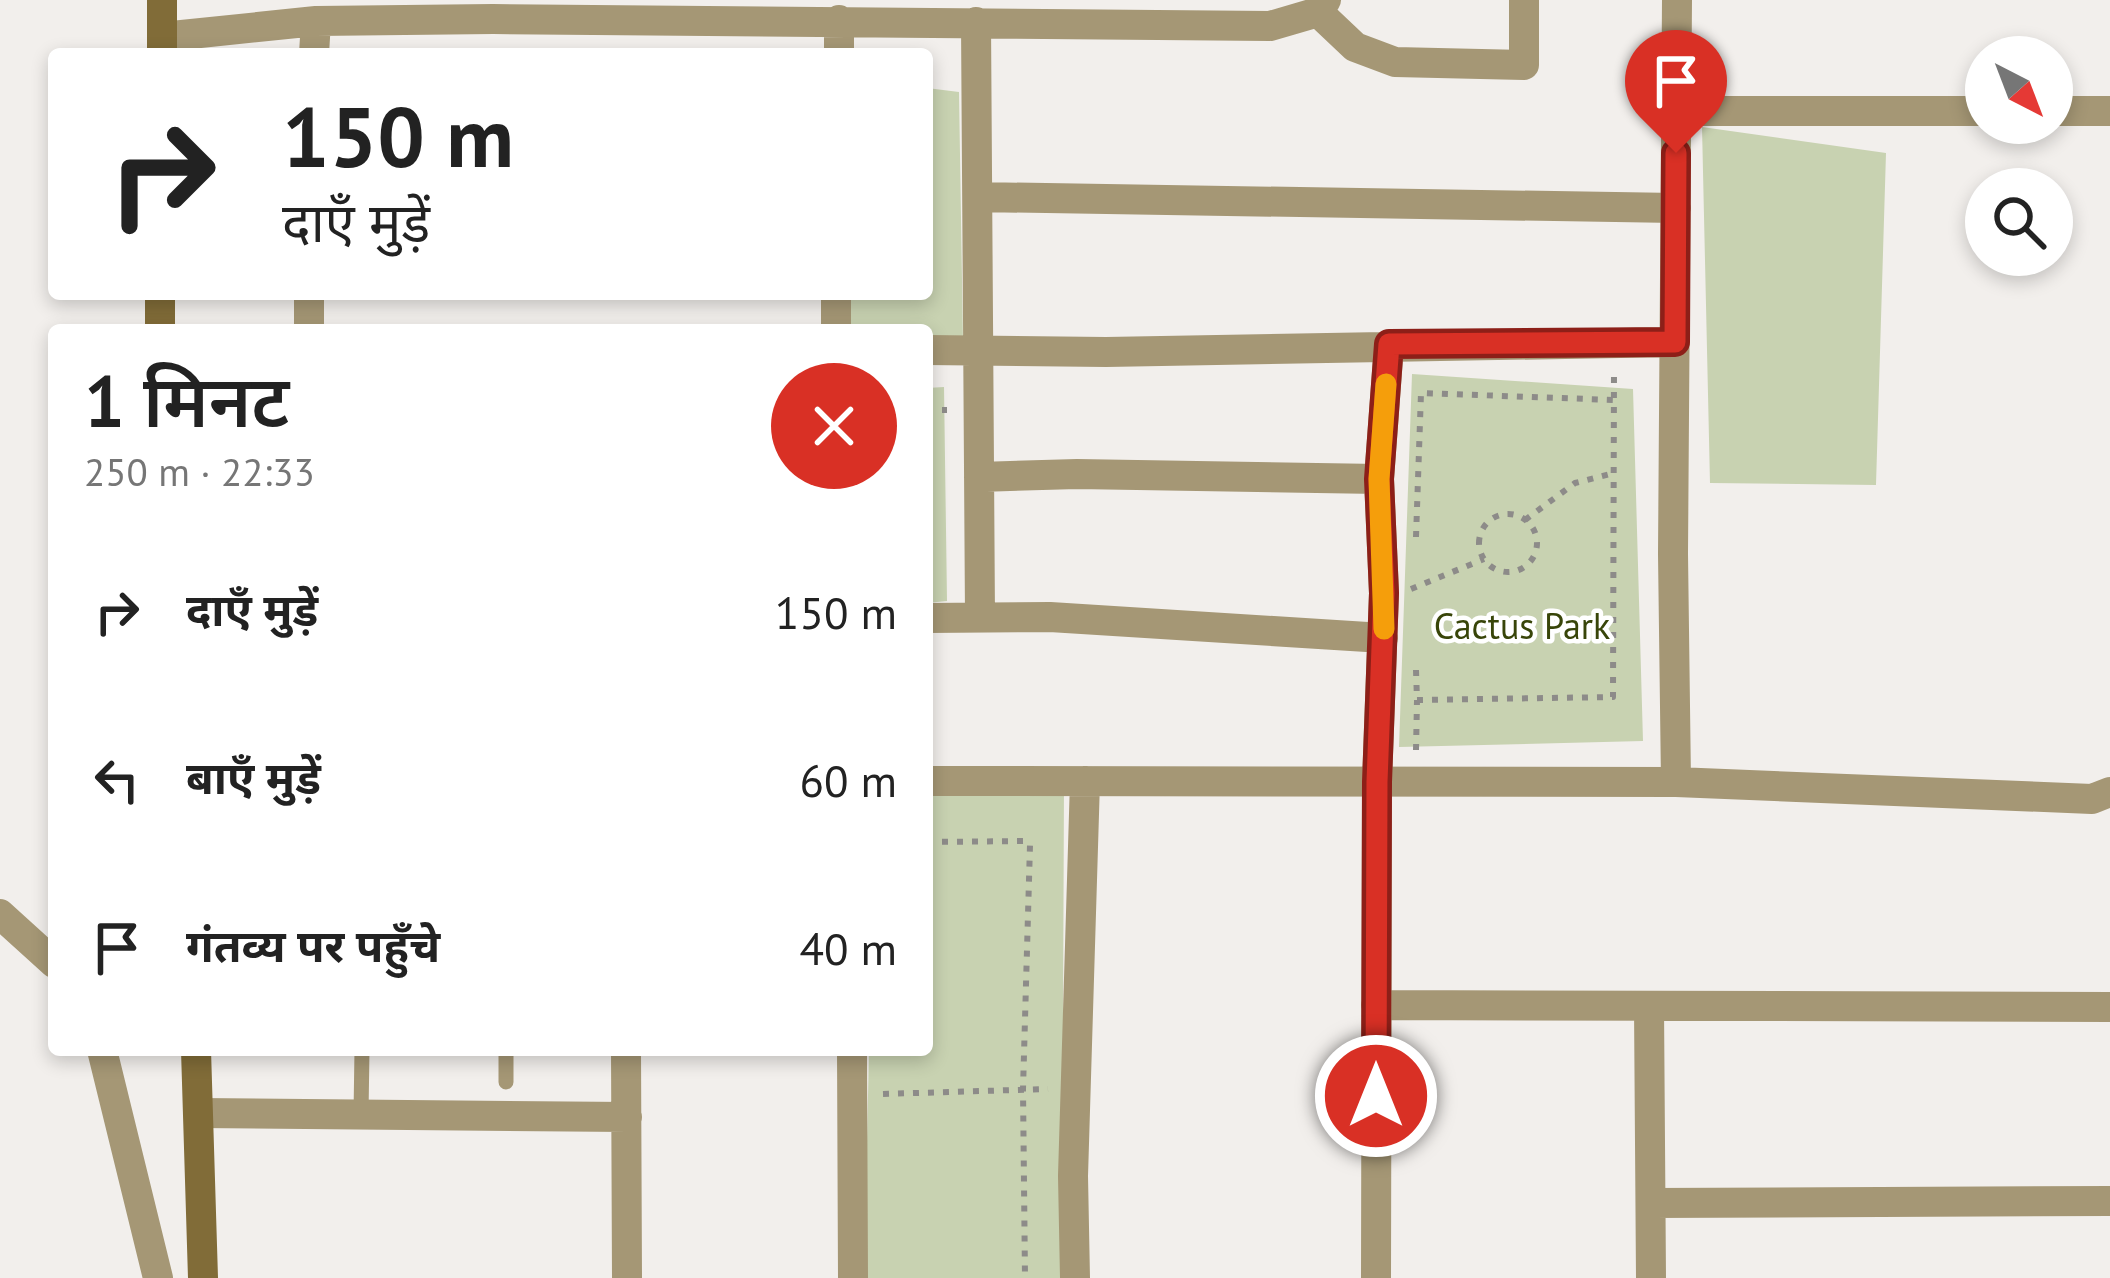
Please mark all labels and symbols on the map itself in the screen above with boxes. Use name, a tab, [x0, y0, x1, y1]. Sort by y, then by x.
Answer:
pin	[1625, 30, 1727, 153]
north arrow	[1965, 36, 2073, 144]
park label: Cactus Park	[1434, 602, 1610, 649]
position arrow	[1313, 1033, 1439, 1159]

